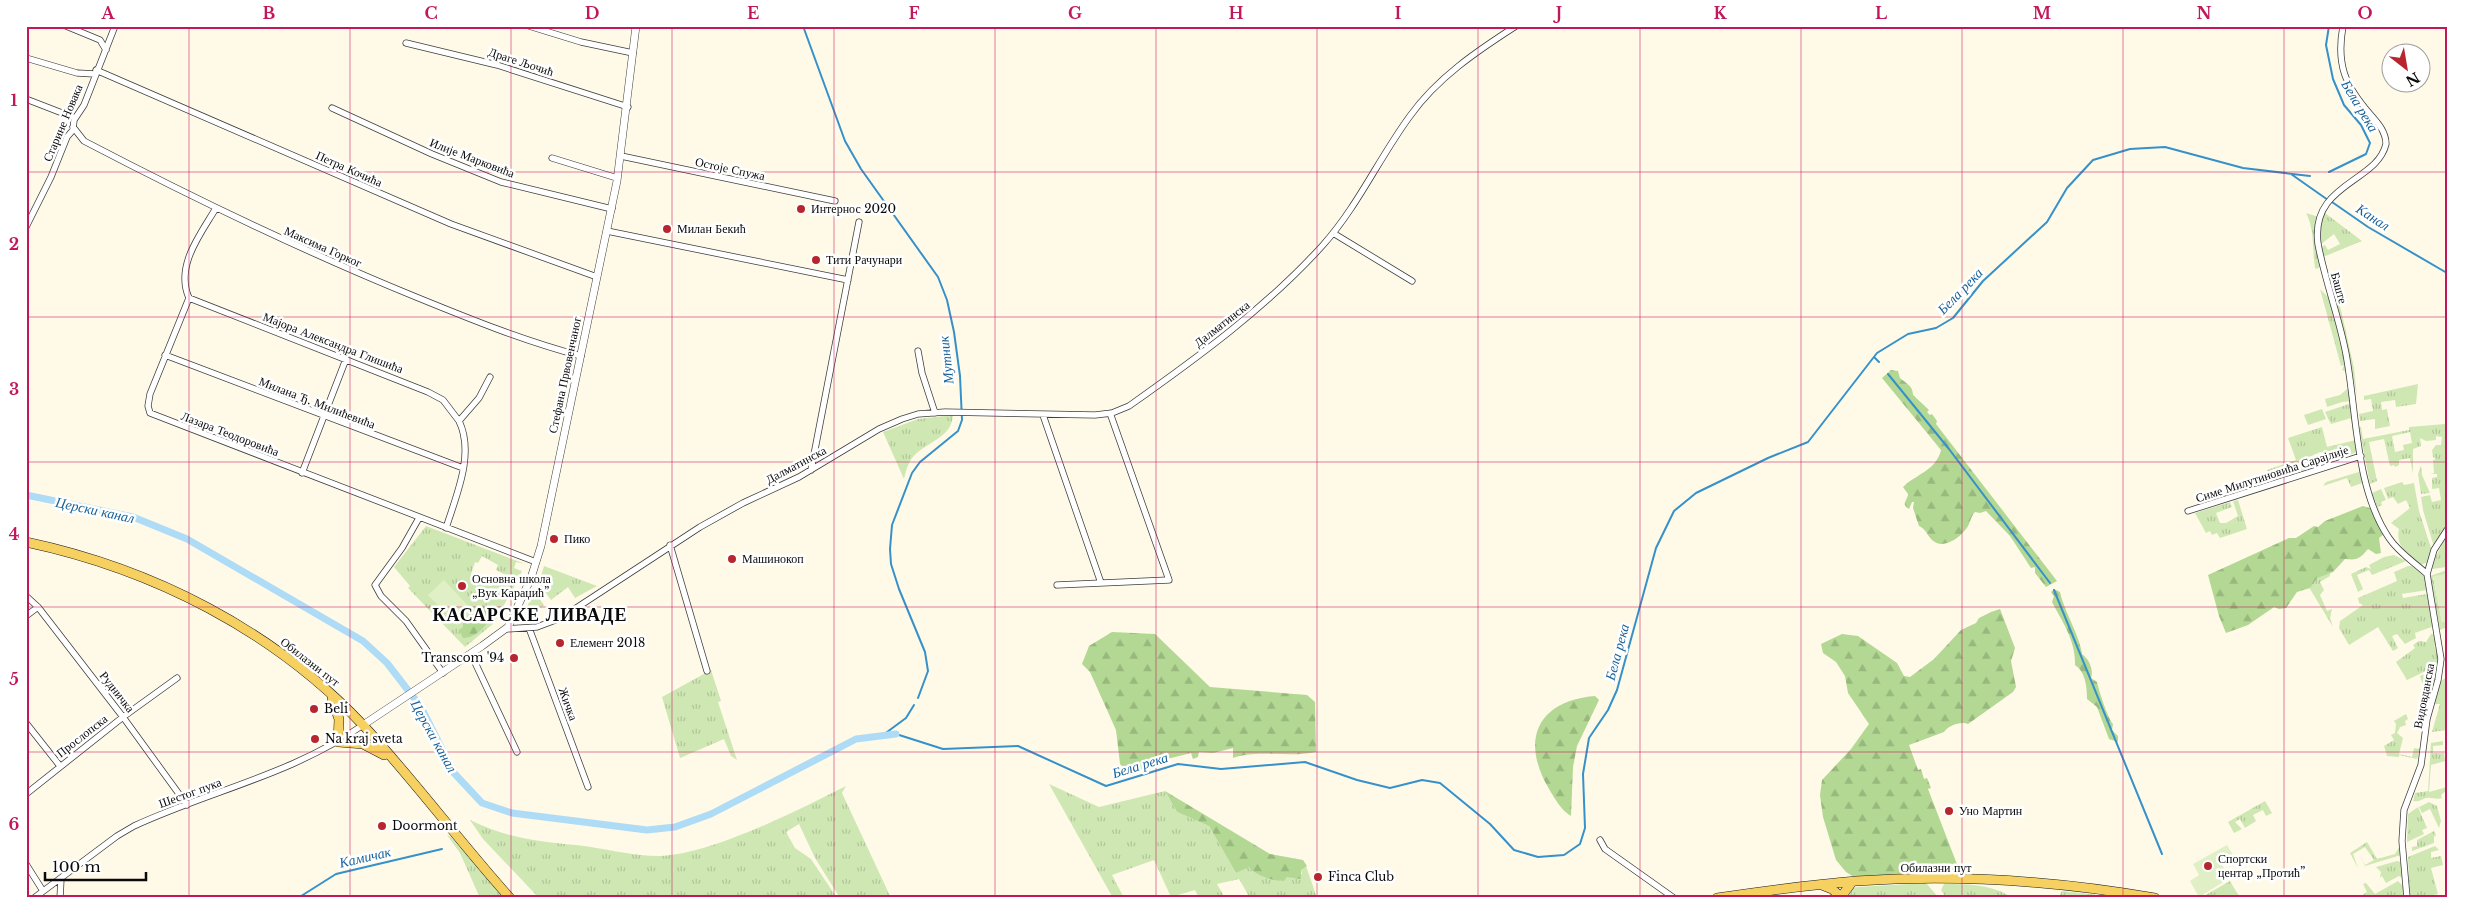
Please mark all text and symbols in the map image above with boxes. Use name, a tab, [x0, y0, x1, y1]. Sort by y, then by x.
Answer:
text: A	[101, 3, 116, 23]
text: B	[263, 3, 276, 23]
text: C	[424, 3, 438, 23]
text: D	[585, 3, 599, 23]
text: E	[747, 3, 759, 23]
text: F	[908, 3, 920, 23]
text: G	[1068, 3, 1082, 23]
text: H	[1228, 3, 1244, 23]
text: I	[1395, 3, 1402, 23]
text: J	[1553, 3, 1562, 23]
text: K	[1713, 3, 1727, 23]
text: L	[1875, 3, 1887, 23]
text: M	[2033, 3, 2051, 23]
text: N	[2196, 3, 2212, 23]
text: O	[2357, 3, 2373, 23]
north arrow	[2380, 42, 2430, 92]
street label: Драге Љочић	[487, 44, 556, 79]
text: N	[2402, 68, 2423, 90]
water label: Бела река	[2337, 76, 2383, 135]
street label: Старине Новака	[39, 81, 86, 164]
text: 1	[11, 90, 18, 110]
street label: Илије Марковића	[428, 134, 517, 181]
street label: Петра Кочића	[314, 147, 385, 190]
street label: Остоје Спужа	[694, 154, 767, 183]
water label: Канал	[2352, 199, 2393, 234]
place label: Интернос 2020	[811, 201, 896, 216]
marker: Интернос 2020	[795, 203, 807, 215]
place label: Милан Бекић	[677, 221, 746, 236]
street label: Максима Горког	[282, 223, 364, 270]
marker: Милан Бекић	[661, 223, 673, 235]
text: 2	[9, 234, 19, 254]
place label: Тити Рачунари	[826, 252, 903, 267]
marker: Тити Рачунари	[810, 254, 822, 266]
water label: Бела река	[1933, 264, 1987, 319]
street label: Баште	[2328, 270, 2351, 305]
street label: Далматинска	[1191, 297, 1253, 350]
street label: Мајора Александра Глишића	[261, 309, 406, 376]
street label: Стефана Првовенчаног	[545, 315, 584, 435]
water label: Мутник	[934, 335, 958, 386]
street label: Милана Ђ. Милићевића	[257, 373, 378, 432]
text: 3	[9, 379, 19, 399]
street label: Лазара Теодоровића	[179, 408, 282, 459]
street label: Далматинска	[763, 442, 829, 487]
street label: Симе Милутиновића Сарајлије	[2193, 442, 2350, 505]
water label: Церски канал	[53, 493, 136, 527]
text: 4	[9, 524, 19, 544]
place label: Пико	[564, 531, 590, 546]
marker: Пико	[548, 533, 560, 545]
place label: Машинокоп	[742, 551, 804, 566]
marker: Машинокоп	[726, 553, 738, 565]
place label: Основна школа „Вук Караџић”	[472, 571, 552, 600]
marker: Основна школа „Вук Караџић”	[456, 580, 468, 592]
district label: КАСАРСКЕ ЛИВАДЕ	[433, 604, 628, 626]
water label: Бела река	[1601, 622, 1633, 683]
street label: Обилазни пут	[278, 634, 344, 690]
place label: Елемент 2018	[570, 635, 645, 650]
marker: Елемент 2018	[554, 637, 566, 649]
place label: Transcom '94	[421, 650, 504, 665]
marker: Transcom '94	[508, 652, 520, 664]
street label: Видовданска	[2410, 661, 2437, 730]
street label: Рудничка	[97, 668, 138, 716]
text: 5	[9, 669, 19, 689]
street label: Жичка	[556, 685, 582, 723]
water label: Церски канал	[406, 696, 461, 775]
place label: Beli	[324, 701, 348, 716]
marker: Beli	[308, 703, 320, 715]
street label: Прослопска	[53, 711, 111, 760]
place label: Na kraj sveta	[325, 731, 403, 746]
marker: Na kraj sveta	[309, 733, 321, 745]
water label: Бела река	[1109, 748, 1170, 782]
street label: Шестог пука	[156, 774, 224, 811]
place label: Уно Мартин	[1959, 803, 2023, 818]
marker: Уно Мартин	[1943, 805, 1955, 817]
text: 6	[9, 814, 20, 834]
place label: Doormont	[392, 818, 458, 833]
marker: Doormont	[376, 820, 388, 832]
water label: Камичак	[336, 842, 393, 872]
scale bar	[45, 849, 146, 881]
place label: Спортски центар „Протић”	[2218, 851, 2305, 880]
text: 100 m	[52, 857, 101, 876]
street label: Обилазни пут	[1900, 860, 1972, 875]
marker: Спортски центар „Протић”	[2202, 860, 2214, 872]
place label: Finca Club	[1328, 869, 1394, 884]
marker: Finca Club	[1312, 871, 1324, 883]

